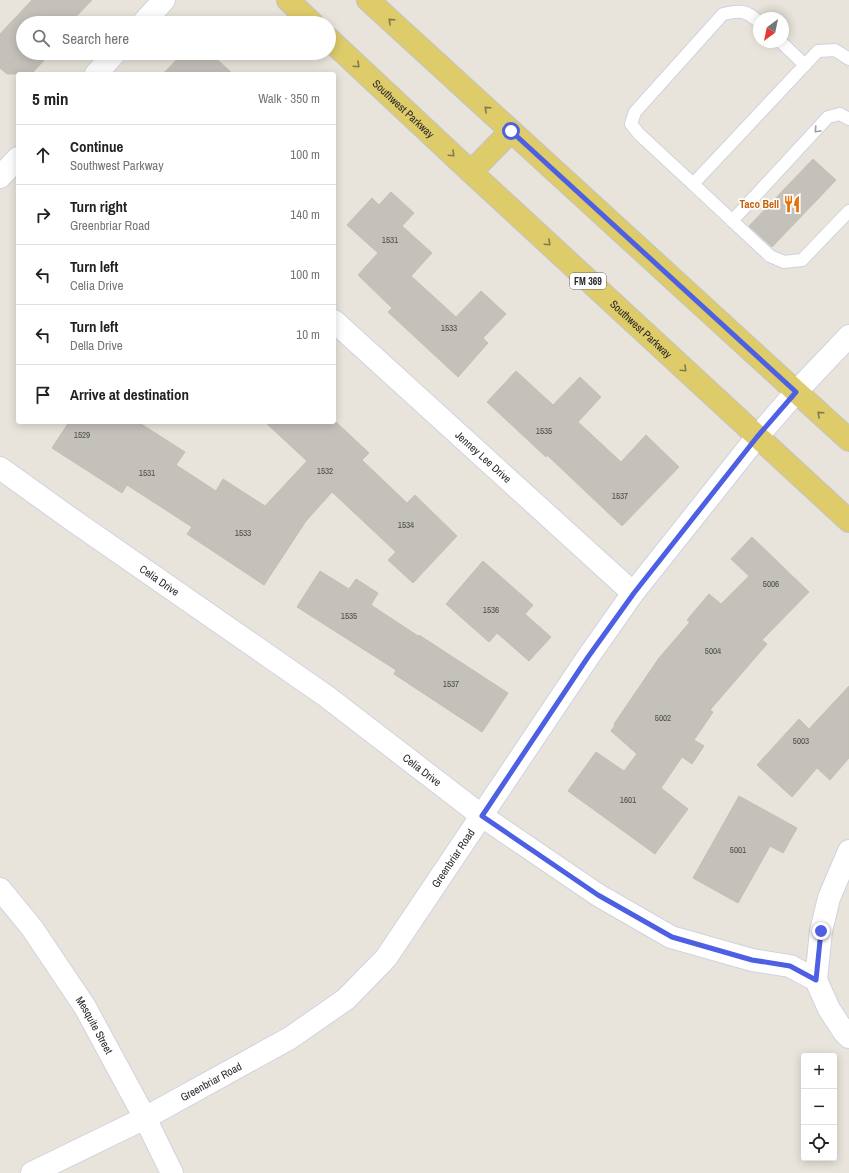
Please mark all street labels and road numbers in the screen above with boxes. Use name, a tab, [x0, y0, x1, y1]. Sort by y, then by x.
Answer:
street label: Southwest Parkway	[370, 76, 438, 141]
road number: FM 369	[570, 273, 606, 289]
street label: Southwest Parkway	[607, 297, 675, 361]
street label: Jenney Lee Drive	[452, 428, 514, 486]
street label: Celia Drive	[137, 562, 182, 599]
street label: Celia Drive	[400, 751, 444, 789]
street label: Greenbriar Road	[428, 826, 478, 890]
street label: Mesquite Street	[73, 994, 116, 1057]
street label: Greenbriar Road	[178, 1059, 244, 1104]

